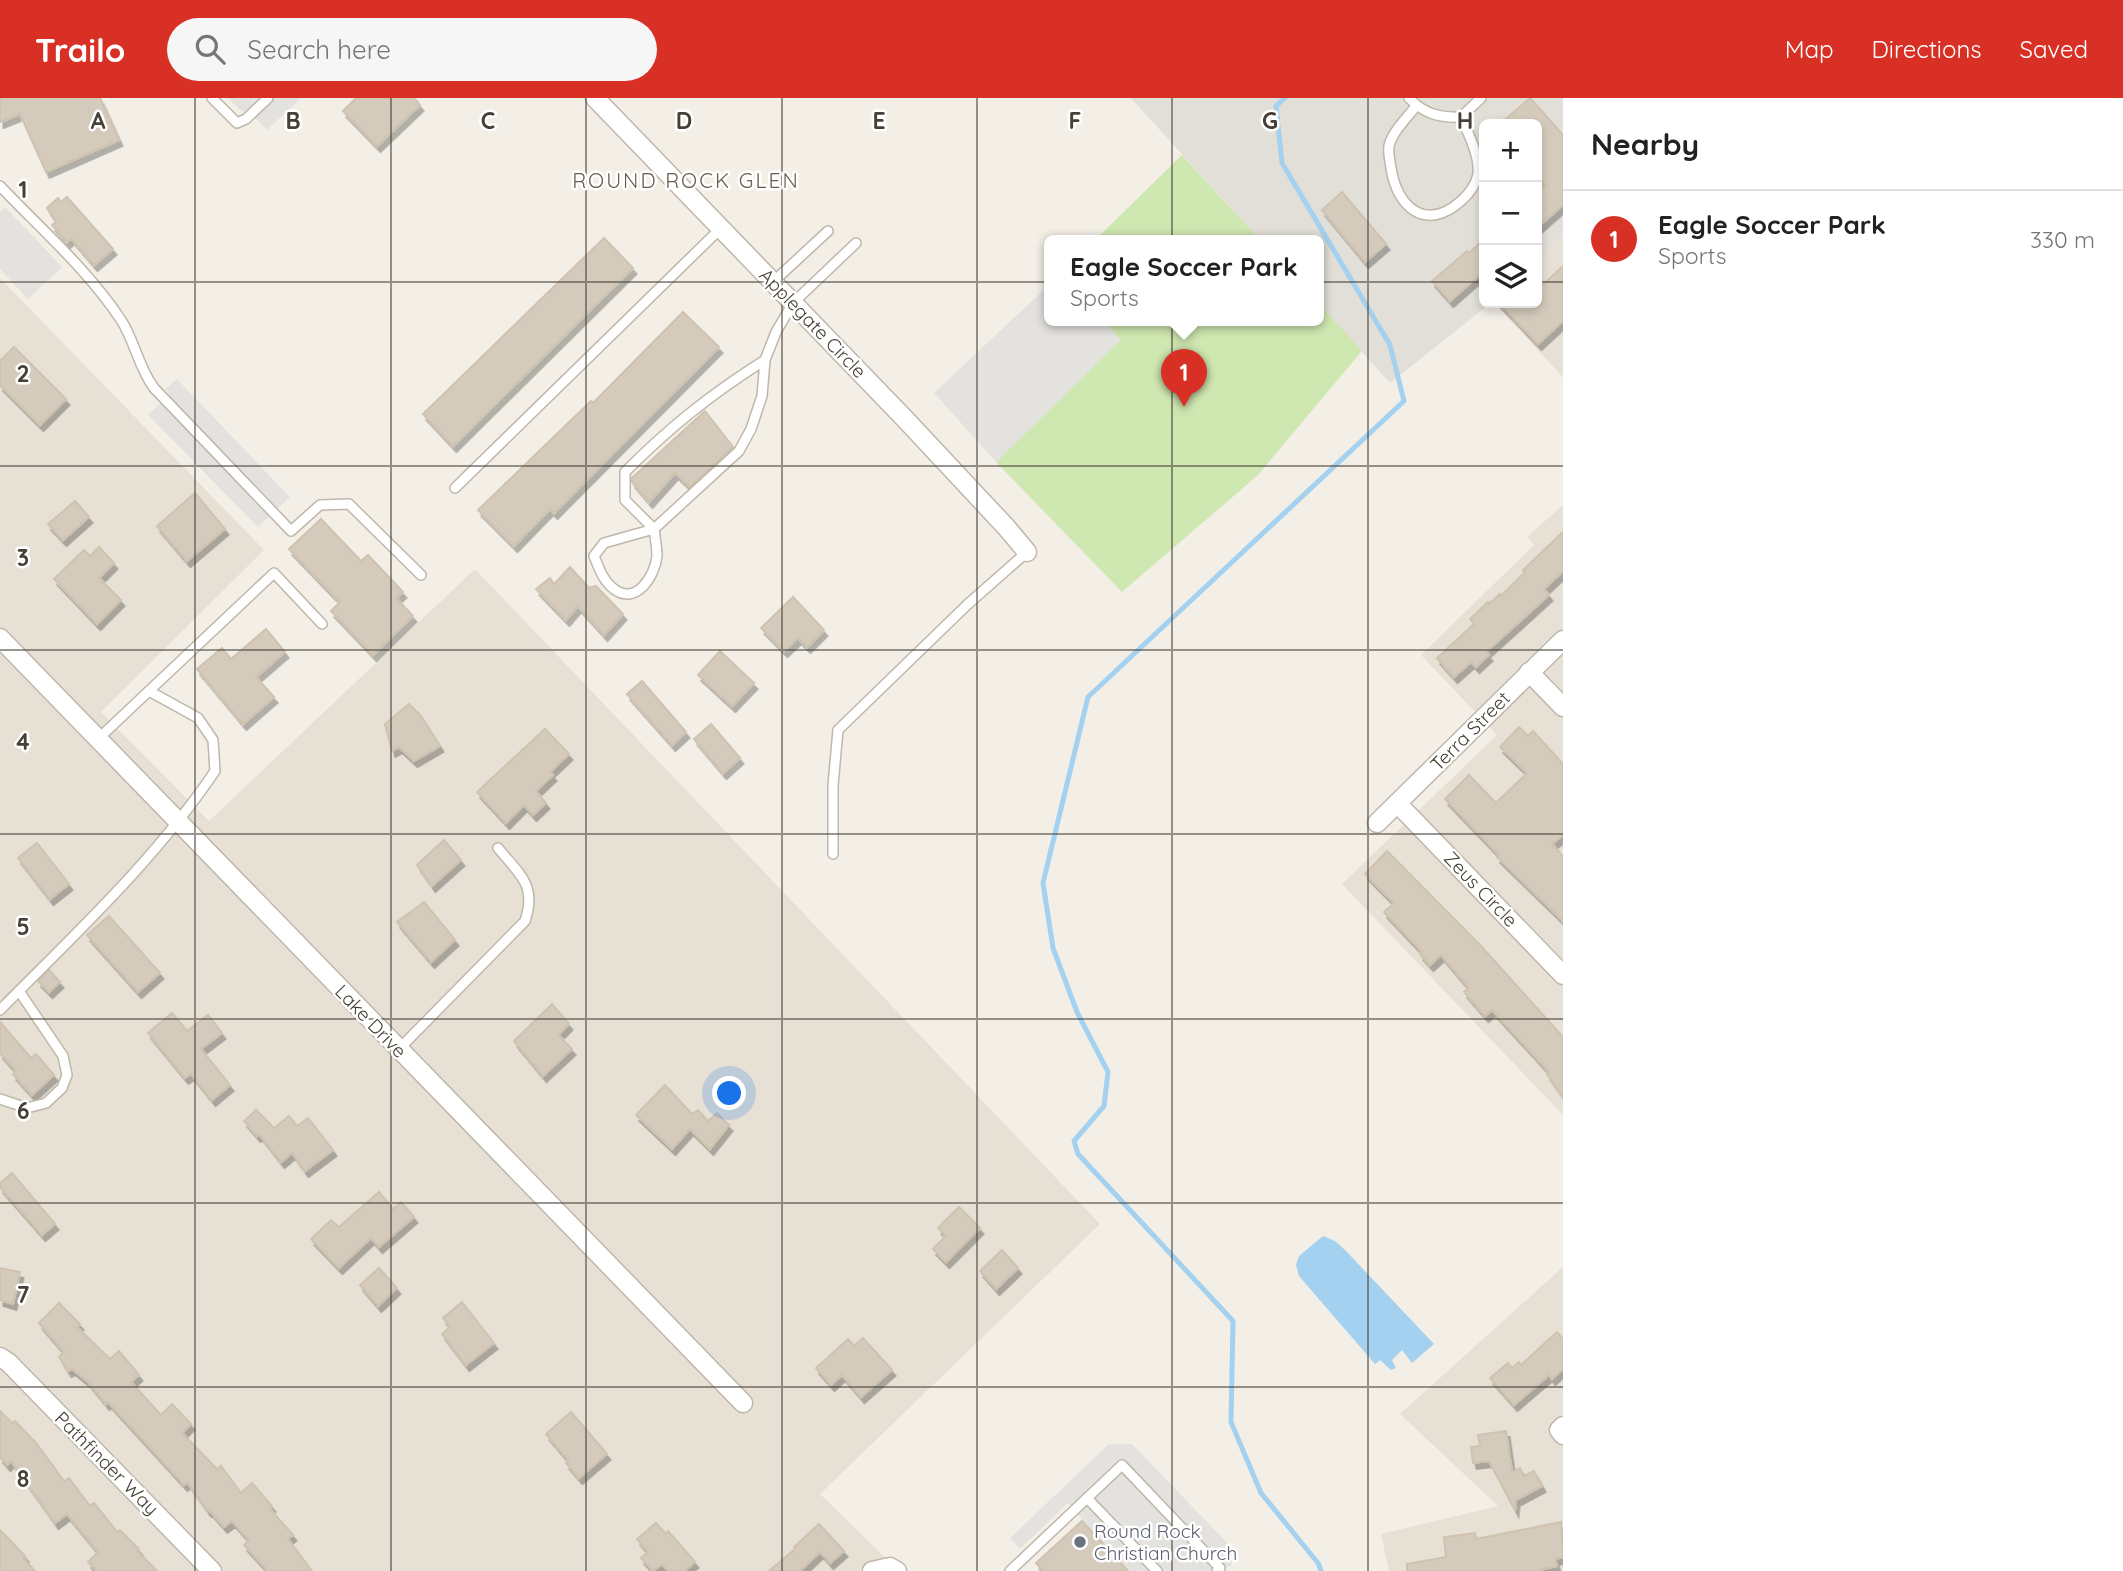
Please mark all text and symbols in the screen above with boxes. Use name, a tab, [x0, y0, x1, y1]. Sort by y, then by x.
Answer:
search box	[167, 18, 657, 81]
text: Trailo	[35, 29, 125, 70]
icon: search	[191, 30, 229, 68]
text: Search here	[247, 33, 391, 66]
text: Map	[1785, 34, 1834, 64]
text: Directions	[1872, 34, 1982, 64]
text: Saved	[2020, 34, 2088, 64]
text: A	[91, 106, 106, 135]
text: B	[285, 106, 301, 135]
text: C	[481, 106, 495, 135]
text: D	[676, 106, 692, 135]
text: E	[872, 106, 886, 135]
text: F	[1069, 106, 1081, 135]
text: G	[1262, 106, 1278, 135]
text: H	[1457, 106, 1473, 135]
map controls	[1479, 119, 1542, 308]
button: +	[1479, 119, 1542, 182]
text: Nearby	[1591, 125, 1699, 163]
district label: ROUND ROCK GLEN	[572, 167, 800, 193]
text: 1	[19, 175, 27, 204]
button: −	[1479, 182, 1542, 245]
text: Eagle Soccer Park	[1658, 208, 1886, 241]
text: 1	[1610, 225, 1618, 254]
text: 330 m	[2030, 225, 2095, 254]
popup	[1044, 235, 1324, 326]
text: Sports	[1658, 241, 1727, 270]
button: layers	[1479, 245, 1542, 308]
text: Eagle Soccer Park	[1070, 250, 1298, 283]
street label: Applegate Circle	[754, 263, 872, 383]
text: Sports	[1070, 283, 1139, 312]
pin: 1	[1161, 349, 1207, 407]
text: 2	[16, 359, 30, 388]
text: 3	[17, 543, 29, 572]
street label: Terra Street	[1425, 686, 1515, 776]
text: 4	[16, 727, 30, 756]
street label: Zeus Circle	[1439, 846, 1523, 932]
text: 5	[16, 912, 30, 941]
street label: Lake Drive	[330, 979, 412, 1063]
your location	[712, 1076, 746, 1110]
text: 6	[17, 1096, 29, 1125]
text: 7	[17, 1280, 30, 1309]
street label: Pathfinder Way	[50, 1406, 164, 1520]
text: 8	[17, 1464, 29, 1493]
place label: Round Rock Christian Church	[1094, 1519, 1237, 1565]
marker: Round Rock Christian Church	[1072, 1534, 1088, 1550]

